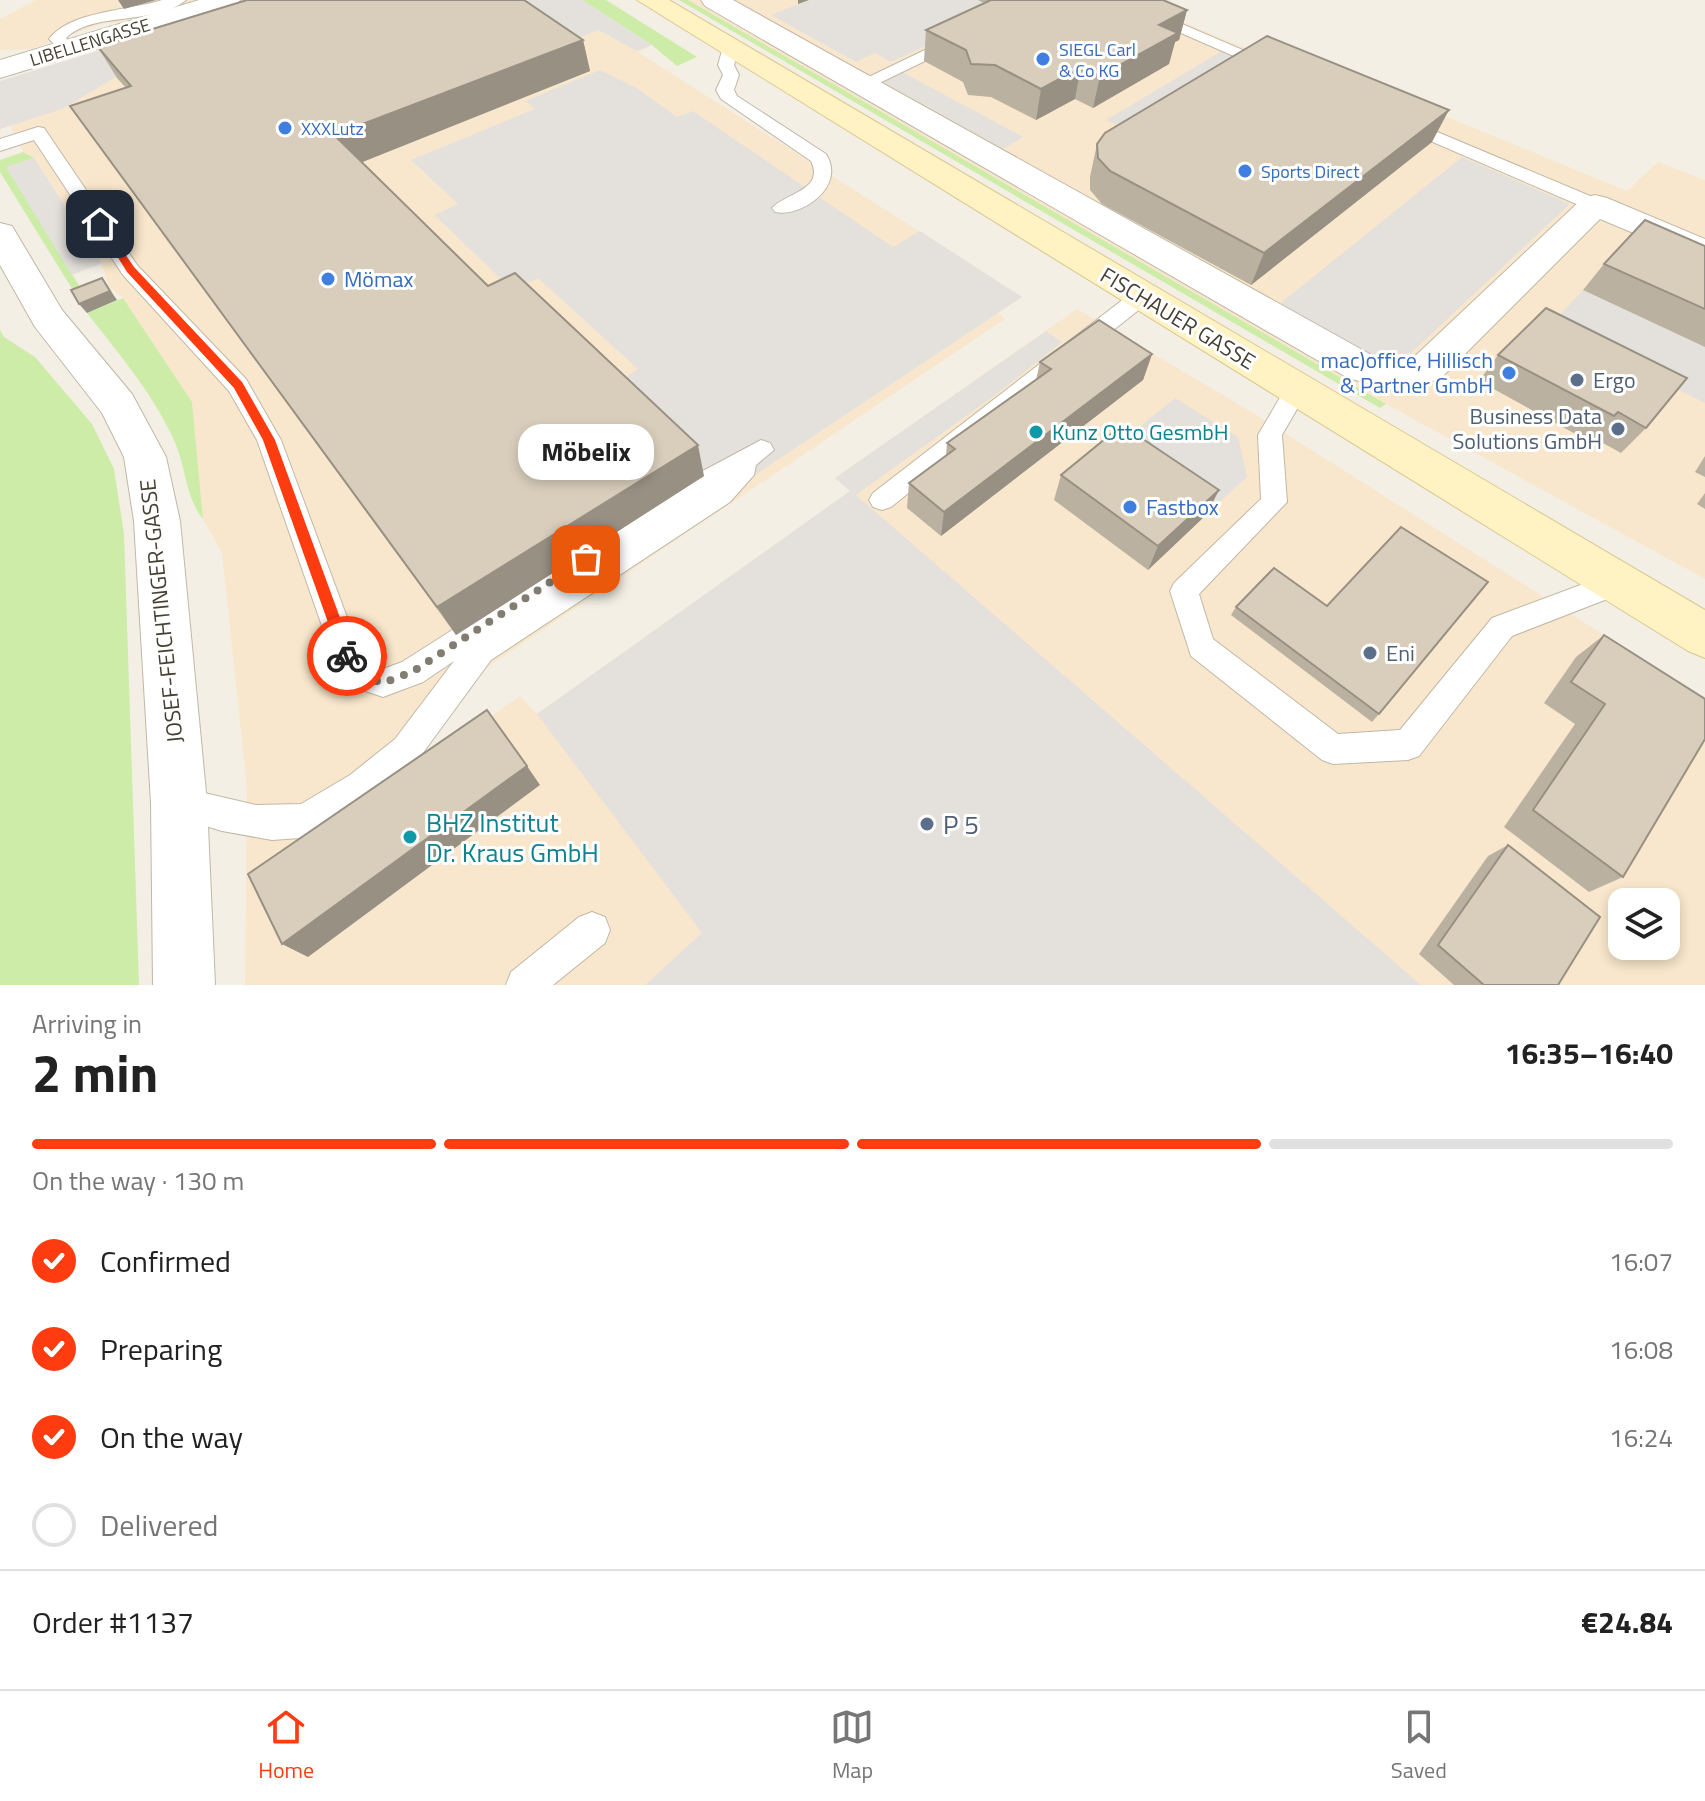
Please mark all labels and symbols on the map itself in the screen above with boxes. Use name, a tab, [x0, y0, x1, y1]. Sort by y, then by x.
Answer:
street label: LIBELLENGASSE	[26, 11, 154, 73]
place label: SIEGL Carl & Co KG	[1059, 36, 1136, 84]
marker: SIEGL Carl & Co KG	[1034, 50, 1052, 68]
place label: XXXLutz	[301, 115, 364, 142]
marker: XXXLutz	[276, 119, 294, 137]
place label: Sports Direct	[1261, 158, 1360, 185]
marker: Sports Direct	[1236, 162, 1254, 180]
pin	[66, 190, 134, 258]
street label: FISCHAUER GASSE	[1094, 258, 1262, 378]
place label: Mömax	[344, 262, 413, 296]
marker: Mömax	[319, 270, 337, 288]
place label: mac)office, Hillisch & Partner GmbH	[1321, 343, 1493, 402]
place label: Ergo	[1593, 363, 1636, 397]
marker: mac)office, Hillisch & Partner GmbH	[1500, 364, 1518, 382]
marker: Ergo	[1568, 371, 1586, 389]
place label: Business Data Solutions GmbH	[1452, 399, 1602, 458]
place label: Kunz Otto GesmbH	[1052, 415, 1229, 449]
marker: Business Data Solutions GmbH	[1609, 420, 1627, 438]
callout: Möbelix	[518, 423, 654, 479]
marker: Kunz Otto GesmbH	[1027, 423, 1045, 441]
street label: JOSEF-FEICHTINGER-GASSE	[130, 477, 192, 745]
place label: Fastbox	[1146, 490, 1219, 524]
marker: Fastbox	[1121, 498, 1139, 516]
pin	[552, 525, 620, 593]
courier	[307, 616, 387, 696]
place label: Eni	[1386, 636, 1415, 670]
marker: Eni	[1361, 644, 1379, 662]
place label: BHZ Institut Dr. Kraus GmbH	[426, 803, 599, 872]
place label: P 5	[943, 805, 979, 844]
marker: P 5	[918, 815, 936, 833]
marker: BHZ Institut Dr. Kraus GmbH	[401, 828, 419, 846]

